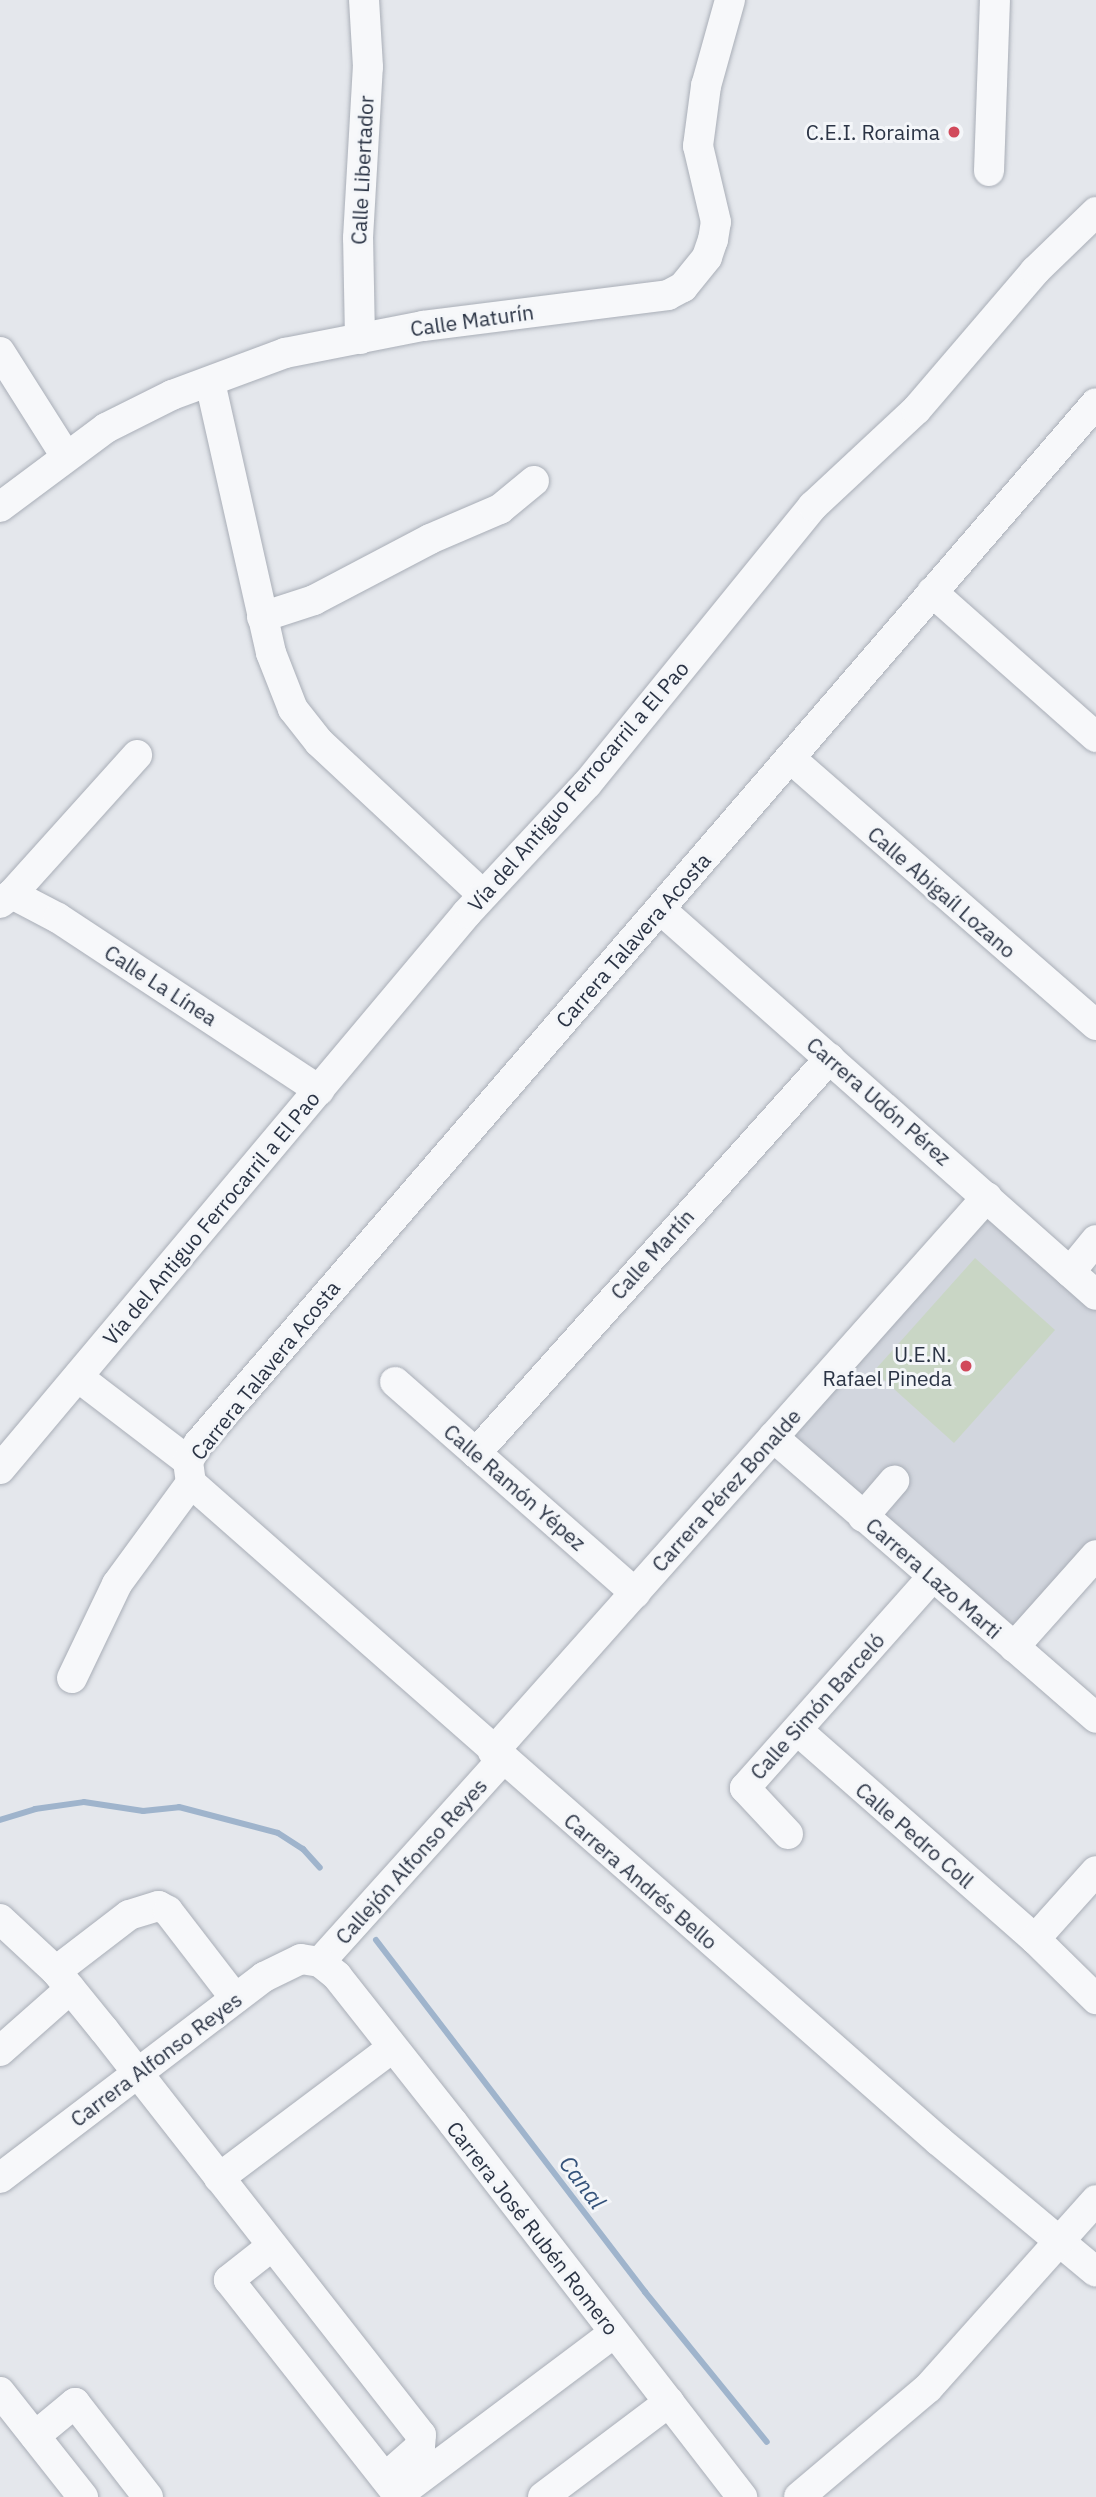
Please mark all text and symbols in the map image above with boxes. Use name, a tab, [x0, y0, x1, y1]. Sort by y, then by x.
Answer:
street label: Calle Libertador	[346, 95, 378, 245]
place label: C.E.I. Roraima	[806, 119, 940, 145]
marker: C.E.I. Roraima	[946, 124, 962, 140]
street label: Calle Maturín	[409, 299, 535, 341]
street label: Vía del Antiguo Ferrocarril a El Pao	[462, 656, 694, 916]
street label: Calle Abigaíl Lozano	[863, 821, 1021, 963]
street label: Carrera Talavera Acosta	[550, 848, 716, 1032]
street label: Calle La Línea	[100, 939, 222, 1031]
street label: Carrera Udón Pérez	[802, 1032, 956, 1170]
street label: Vía del Antiguo Ferrocarril a El Pao	[97, 1086, 325, 1350]
street label: Calle Martín	[605, 1204, 699, 1304]
street label: Carrera Talavera Acosta	[185, 1275, 345, 1465]
place label: U.E.N. Rafael Pineda	[823, 1341, 952, 1391]
marker: U.E.N. Rafael Pineda	[958, 1358, 974, 1374]
street label: Carrera Pérez Bonalde	[646, 1403, 806, 1577]
street label: Calle Ramón Yépez	[439, 1419, 591, 1555]
street label: Carrera Lazo Marti	[861, 1512, 1007, 1644]
street label: Calle Simón Barceló	[745, 1628, 889, 1784]
street label: Callejón Alfonso Reyes	[330, 1773, 492, 1949]
street label: Calle Pedro Coll	[851, 1777, 979, 1893]
street label: Carrera Andrés Bello	[559, 1807, 723, 1955]
street label: Carrera Alfonso Reyes	[65, 1986, 247, 2132]
street label: Carrera José Rubén Romero	[442, 2116, 624, 2340]
water label: Canal	[554, 2150, 612, 2214]

